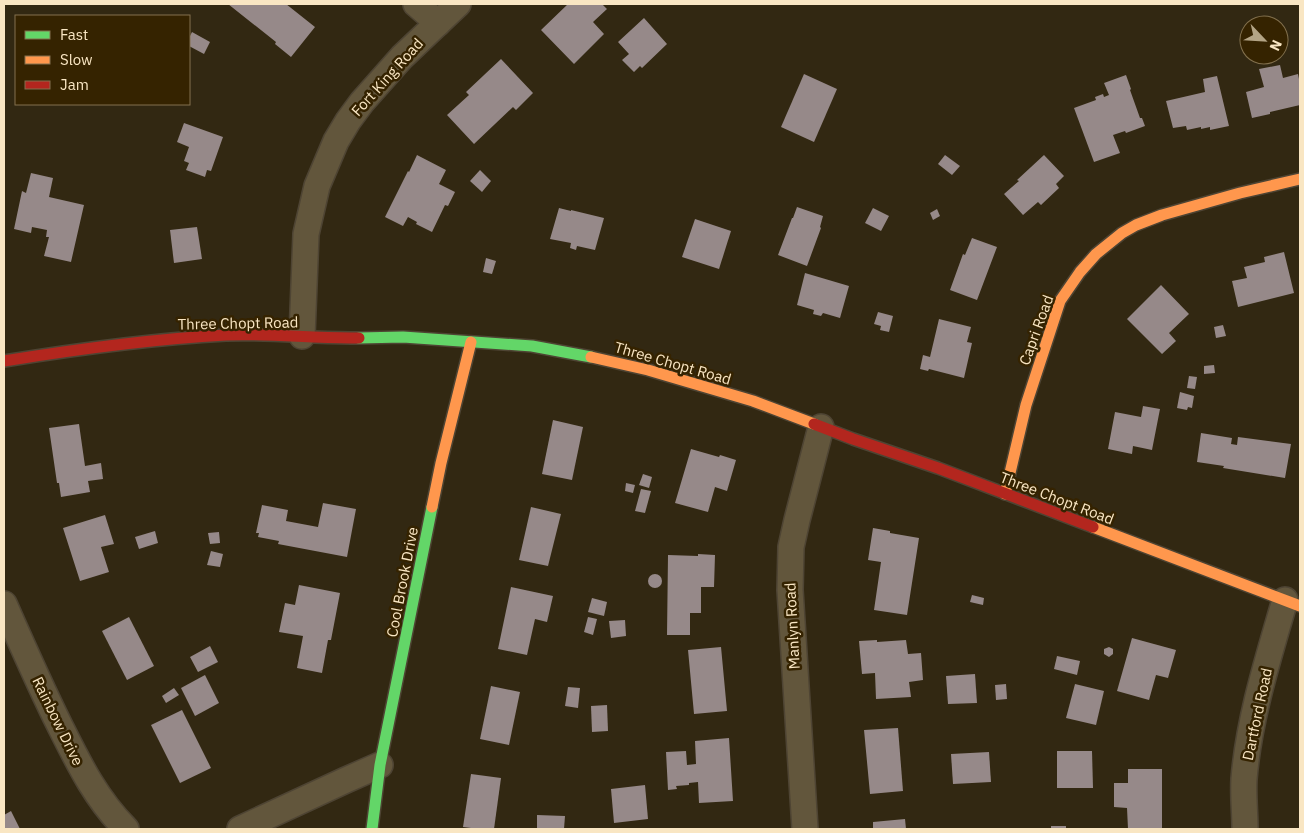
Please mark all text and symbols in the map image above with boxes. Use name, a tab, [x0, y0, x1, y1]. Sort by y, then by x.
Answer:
legend	[15, 15, 190, 105]
north arrow	[1239, 15, 1289, 65]
text: Fast	[60, 25, 88, 44]
street label: Fort King Road	[347, 34, 427, 120]
text: N	[1265, 37, 1286, 54]
text: Slow	[60, 50, 93, 69]
text: Jam	[60, 75, 89, 94]
street label: Capri Road	[1015, 292, 1057, 368]
street label: Three Chopt Road	[177, 312, 299, 334]
street label: Three Chopt Road	[612, 337, 734, 389]
street label: Three Chopt Road	[997, 468, 1117, 528]
street label: Cool Brook Drive	[382, 525, 422, 639]
street label: Manlyn Road	[780, 582, 804, 670]
street label: Dartford Road	[1238, 666, 1276, 762]
street label: Rainbow Drive	[28, 673, 88, 769]

